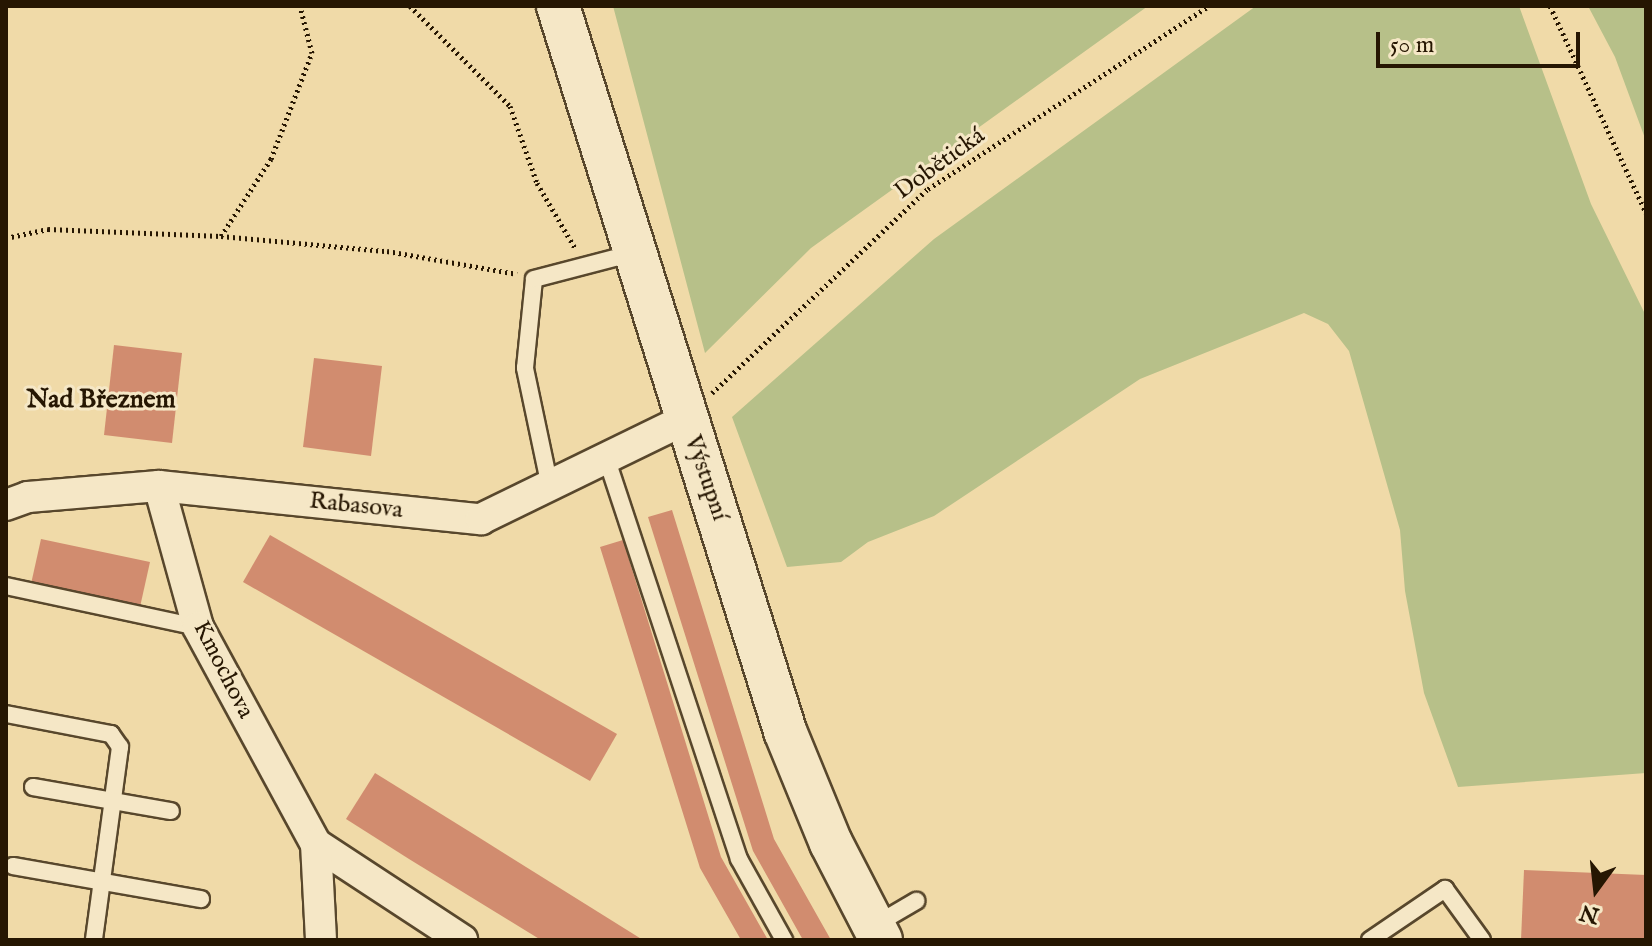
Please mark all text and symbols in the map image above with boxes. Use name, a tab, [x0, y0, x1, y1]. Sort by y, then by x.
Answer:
scale bar	[1380, 16, 1584, 66]
text: 50 m	[1390, 30, 1434, 61]
street label: Dobětická	[889, 122, 991, 206]
district label: Nad Březnem	[26, 384, 176, 416]
street label: Výstupní	[678, 432, 734, 524]
street label: Rabasova	[308, 487, 404, 525]
street label: Kmochova	[186, 617, 260, 723]
north arrow	[1556, 850, 1636, 930]
text: N	[1577, 897, 1603, 929]

